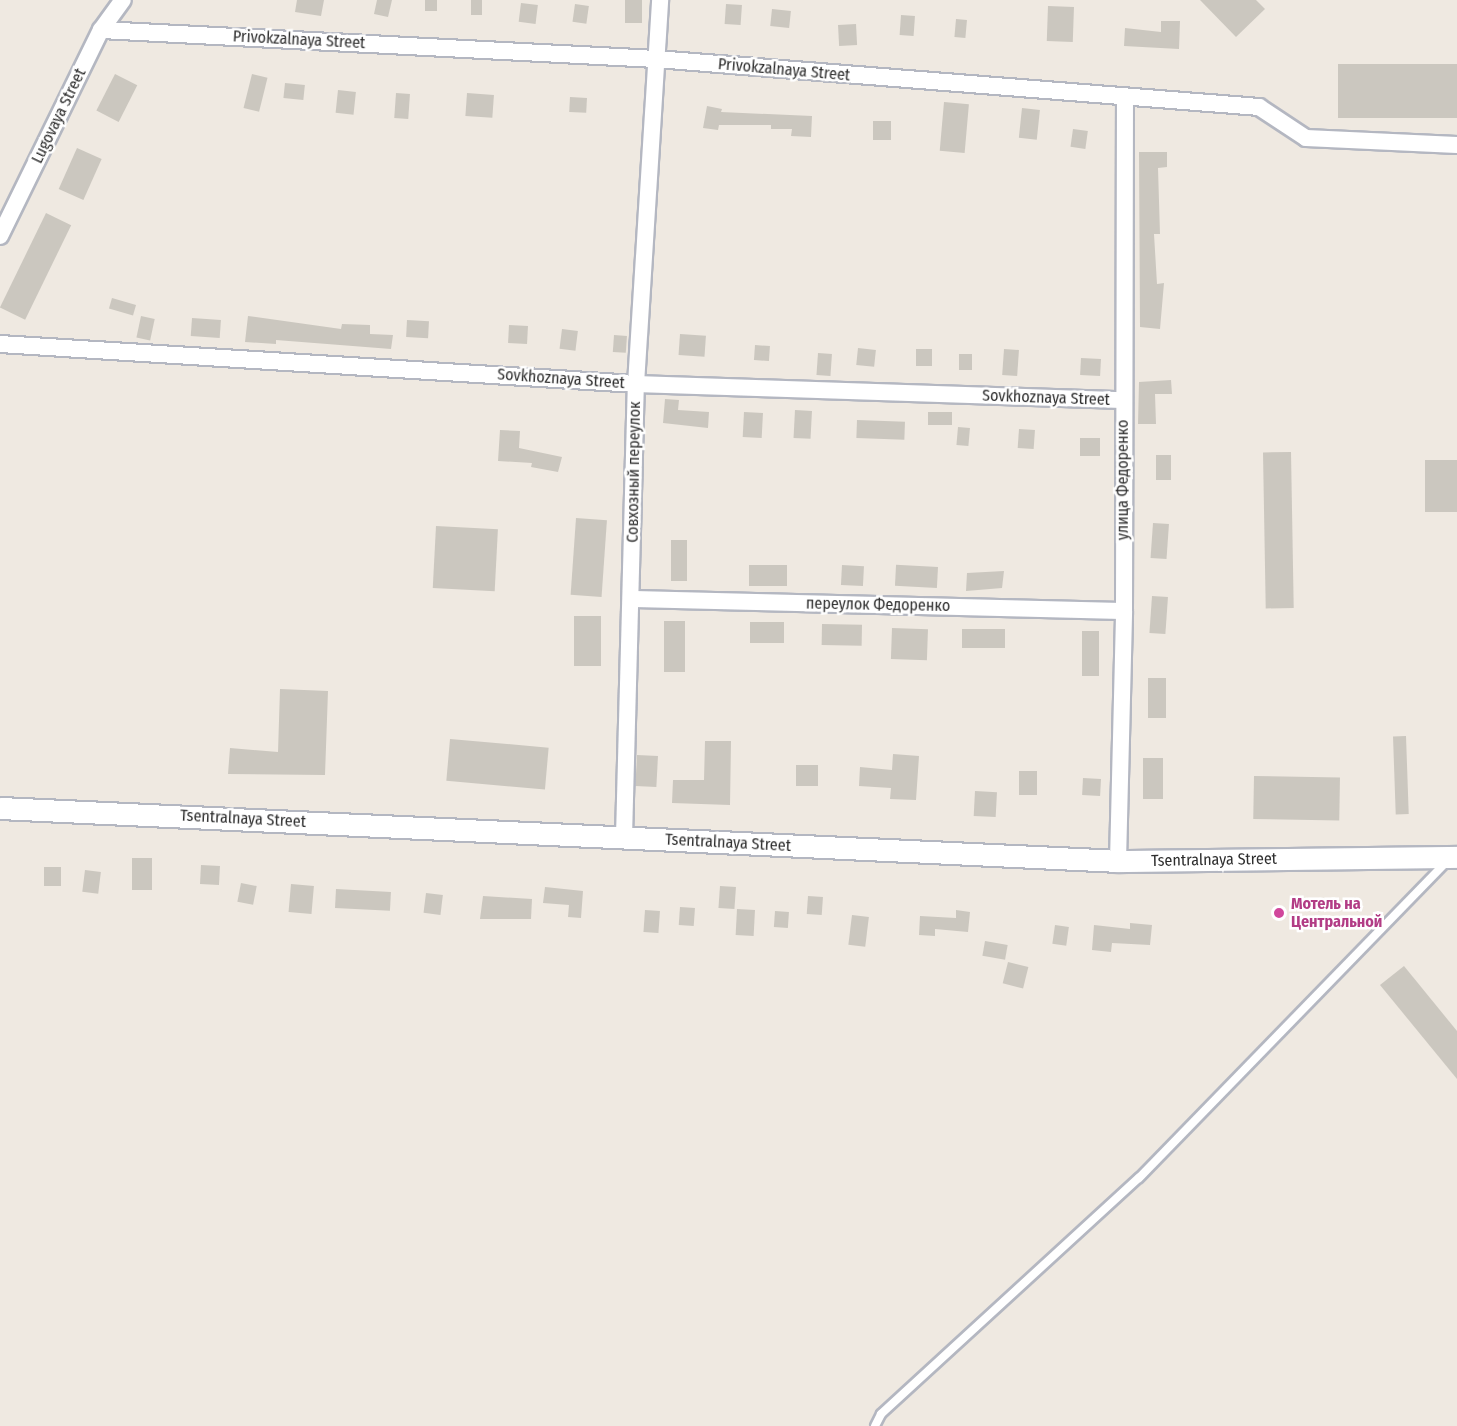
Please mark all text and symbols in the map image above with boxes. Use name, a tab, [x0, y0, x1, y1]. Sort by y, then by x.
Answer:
street label: Privokzalnaya Street	[232, 27, 366, 53]
street label: Privokzalnaya Street	[717, 55, 851, 85]
street label: Lugovaya Street	[28, 65, 90, 167]
street label: Sovkhoznaya Street	[497, 365, 625, 393]
street label: Sovkhoznaya Street	[982, 386, 1110, 410]
street label: Совхозный переулок	[623, 401, 645, 543]
street label: улица Федоренко	[1113, 420, 1133, 540]
street label: переулок Федоренко	[806, 594, 950, 616]
street label: Tsentralnaya Street	[180, 806, 306, 832]
street label: Tsentralnaya Street	[665, 830, 791, 856]
street label: Tsentralnaya Street	[1151, 849, 1277, 871]
place label: Мотель на Центральной	[1291, 894, 1382, 932]
marker: Мотель на Центральной	[1272, 906, 1286, 920]

